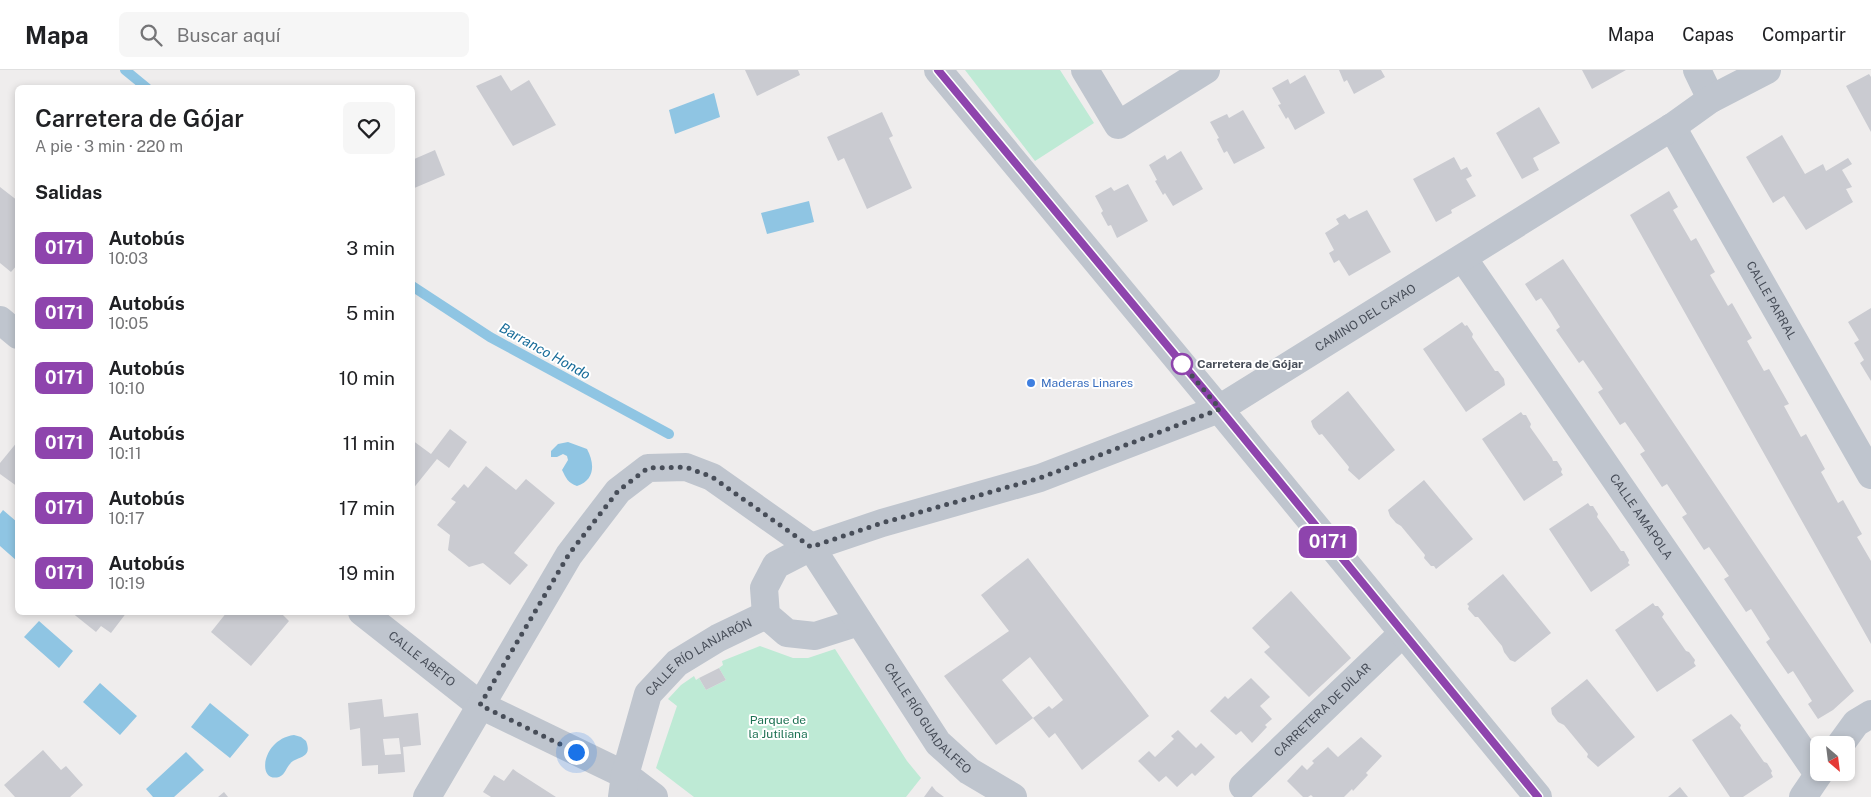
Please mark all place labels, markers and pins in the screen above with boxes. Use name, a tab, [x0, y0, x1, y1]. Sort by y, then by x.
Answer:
marker: Carretera de Gójar	[1171, 353, 1193, 375]
place label: Carretera de Gójar	[1197, 357, 1303, 371]
place label: Maderas Linares	[1041, 376, 1133, 390]
marker: Maderas Linares	[1025, 377, 1037, 389]

